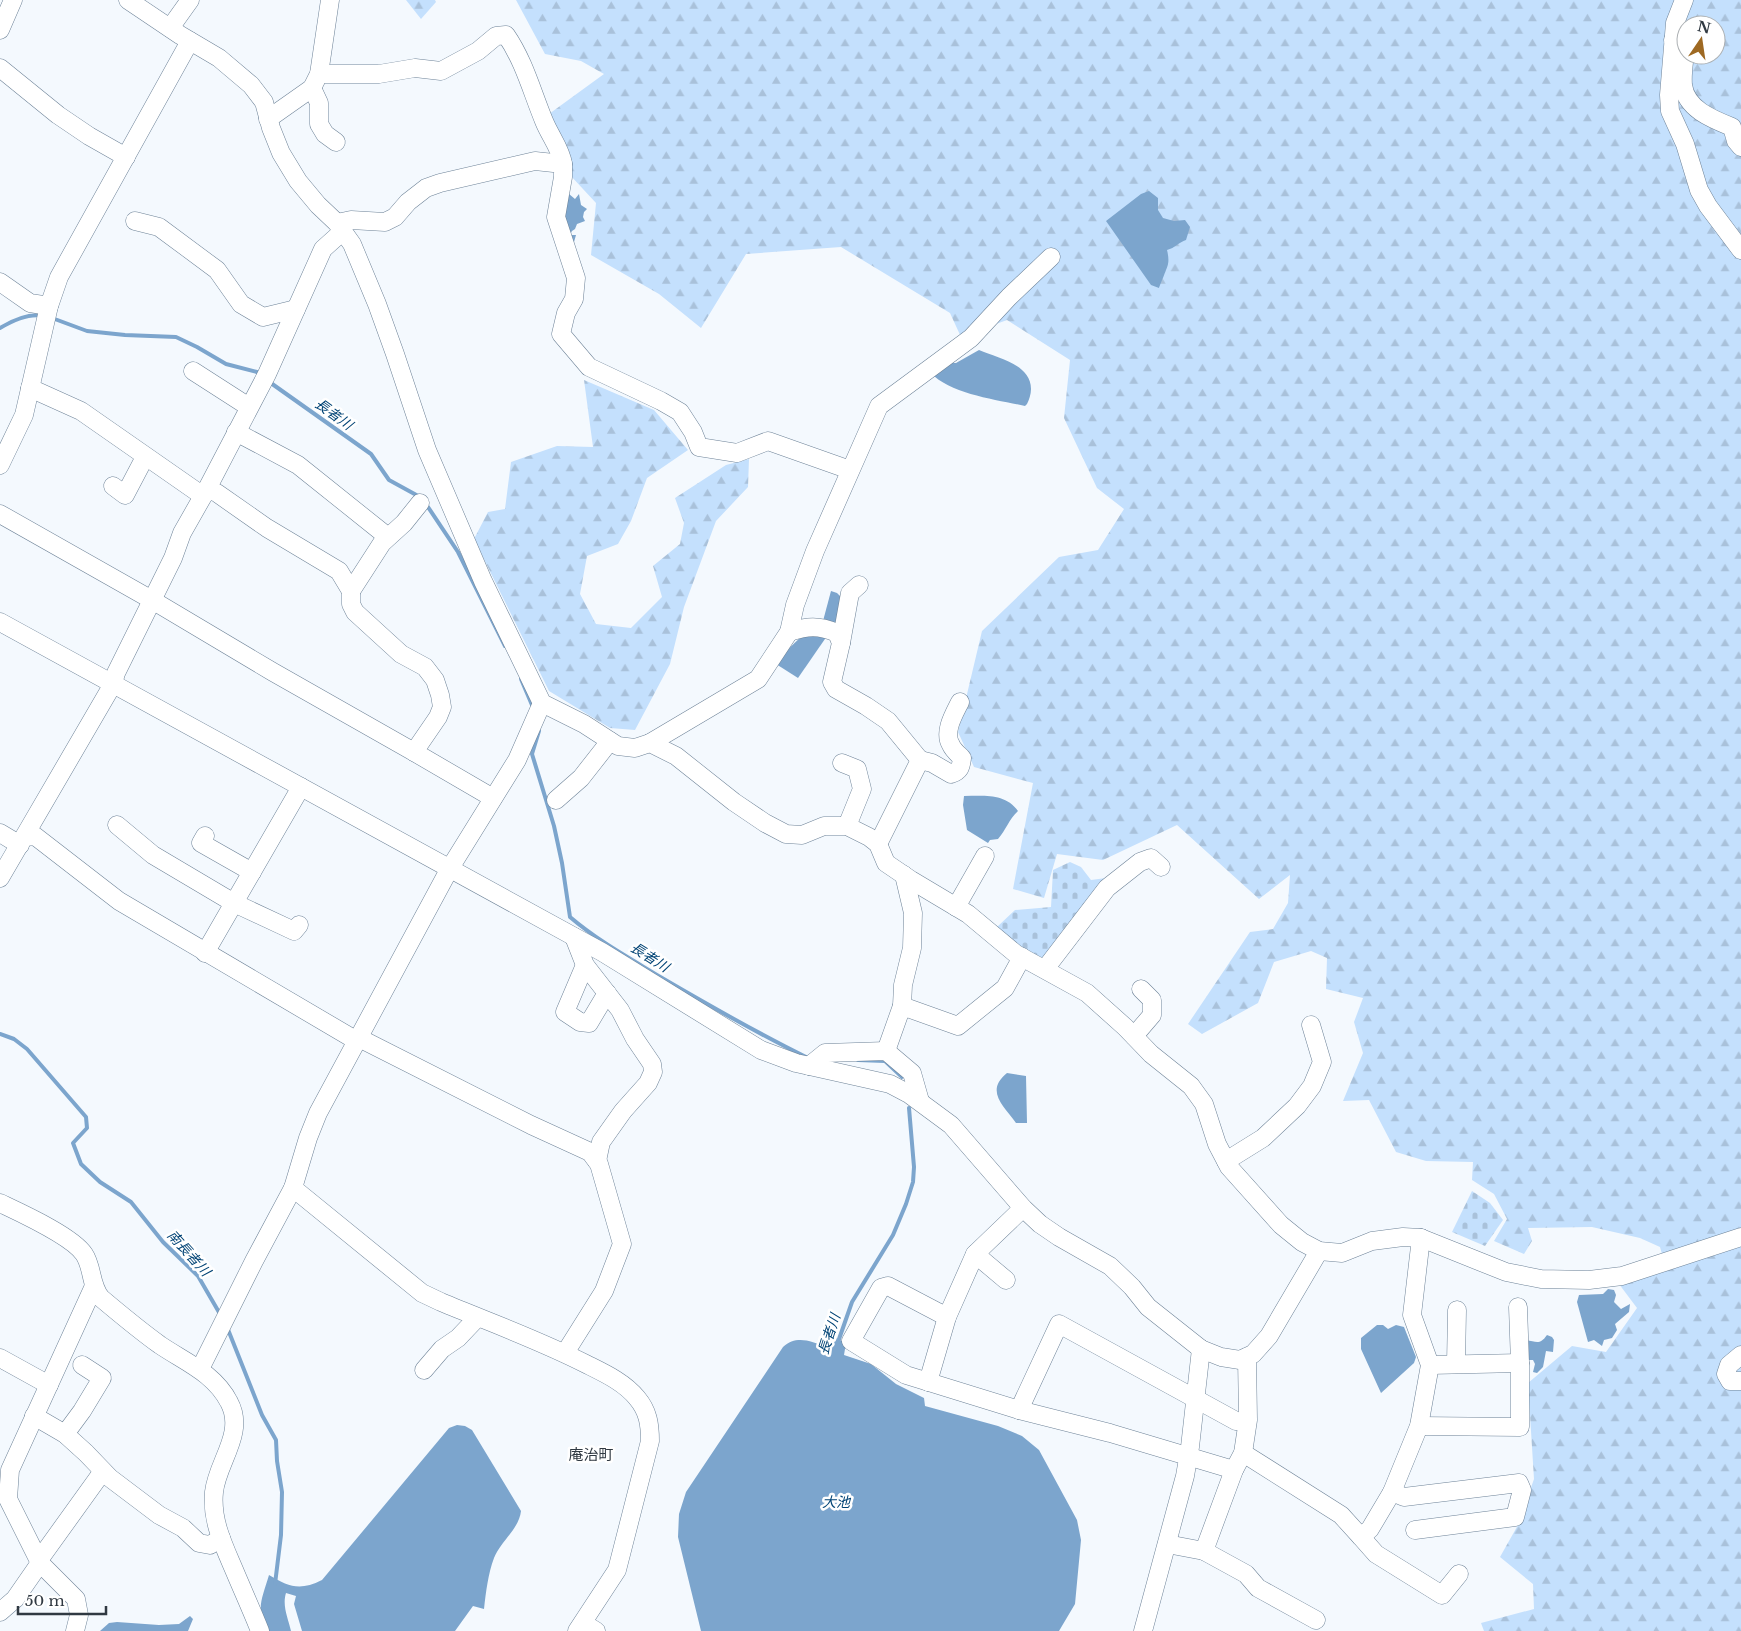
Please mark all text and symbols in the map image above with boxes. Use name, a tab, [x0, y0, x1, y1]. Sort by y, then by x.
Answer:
north arrow	[1676, 15, 1726, 65]
text: N	[1695, 17, 1712, 38]
water label: 長者川	[312, 394, 358, 435]
water label: 長者川	[627, 938, 674, 977]
water label: 南長者川	[164, 1226, 216, 1281]
water label: 長者川	[814, 1309, 845, 1357]
district label: 庵治町	[568, 1445, 614, 1464]
water label: 大池	[822, 1493, 852, 1511]
scale bar	[18, 1584, 105, 1616]
text: 50 m	[25, 1591, 65, 1610]

